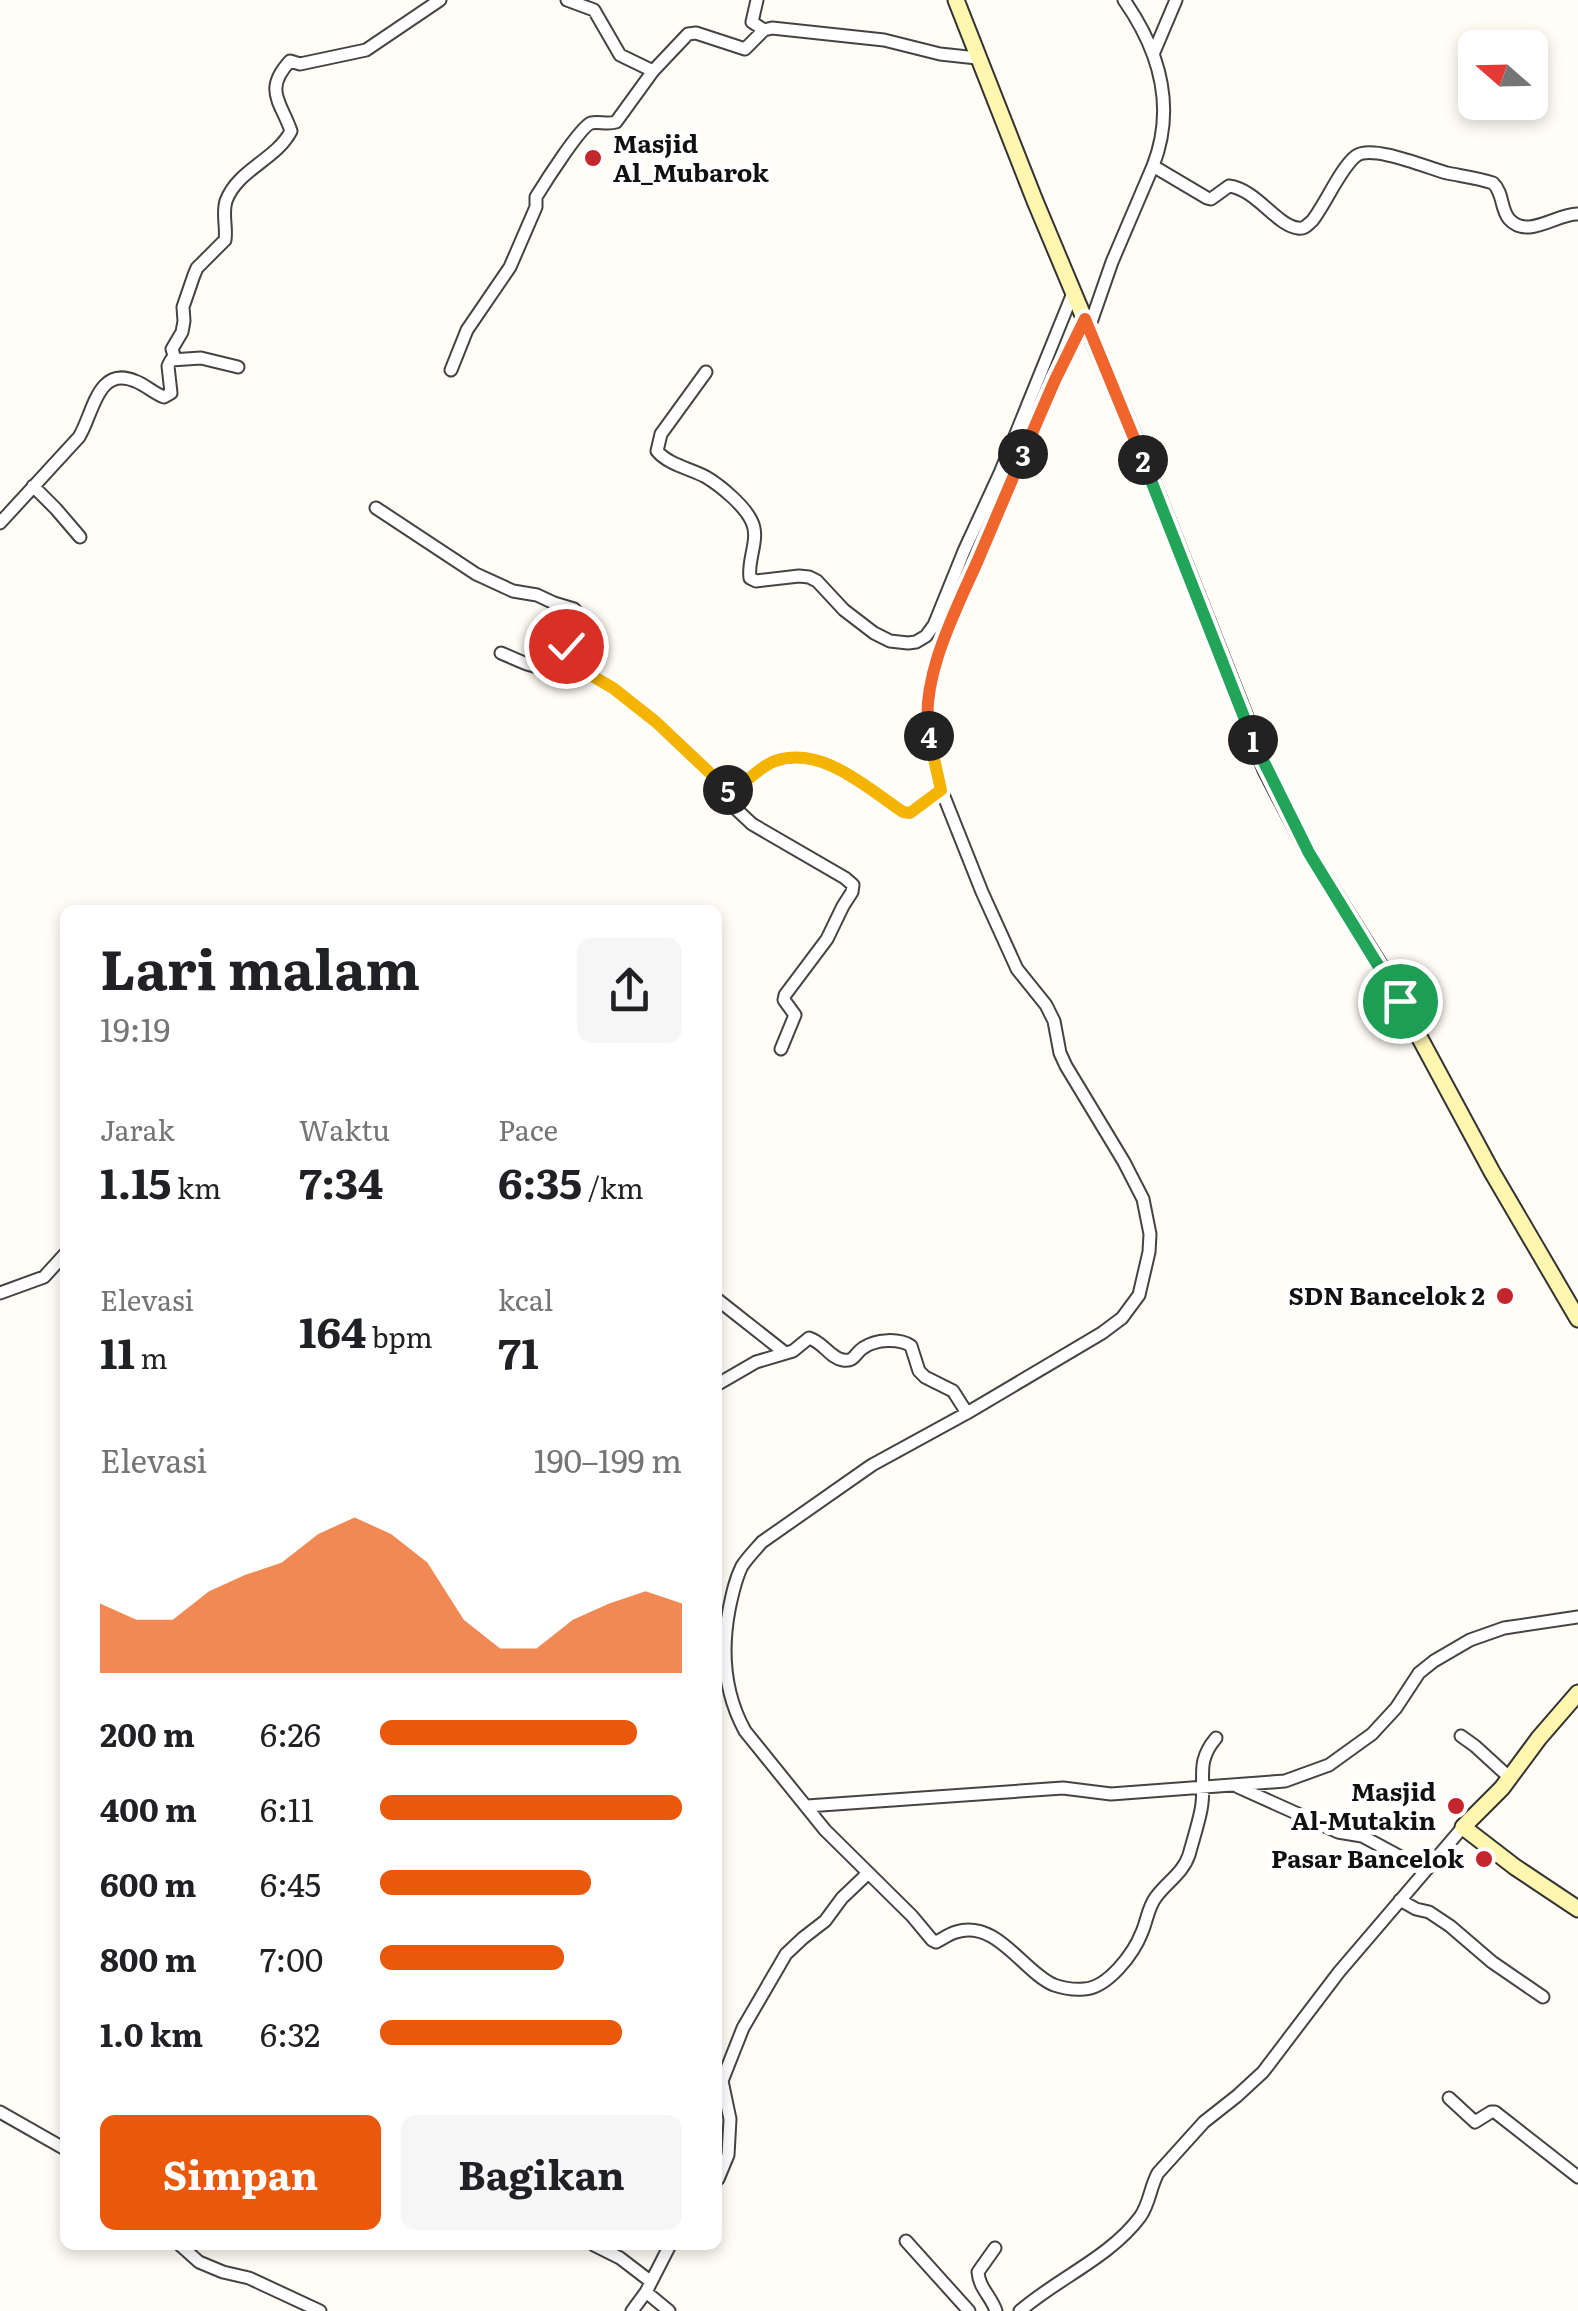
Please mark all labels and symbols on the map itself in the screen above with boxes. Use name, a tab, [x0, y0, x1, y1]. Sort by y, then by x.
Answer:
north arrow	[1458, 30, 1548, 120]
place label: Masjid Al_Mubarok	[613, 124, 769, 190]
marker: Masjid Al_Mubarok	[582, 147, 604, 169]
pin: 3	[998, 429, 1048, 479]
pin: 2	[1118, 435, 1168, 485]
pin	[524, 604, 609, 689]
pin: 4	[904, 711, 954, 761]
pin: 1	[1228, 715, 1278, 765]
pin: 5	[703, 765, 753, 815]
pin	[1358, 959, 1443, 1044]
place label: SDN Bancelok 2	[1289, 1276, 1485, 1313]
marker: SDN Bancelok 2	[1494, 1285, 1516, 1307]
place label: Masjid Al-Mutakin	[1291, 1772, 1436, 1838]
marker: Masjid Al-Mutakin	[1445, 1795, 1467, 1817]
place label: Pasar Bancelok	[1271, 1839, 1464, 1876]
marker: Pasar Bancelok	[1473, 1848, 1495, 1870]

